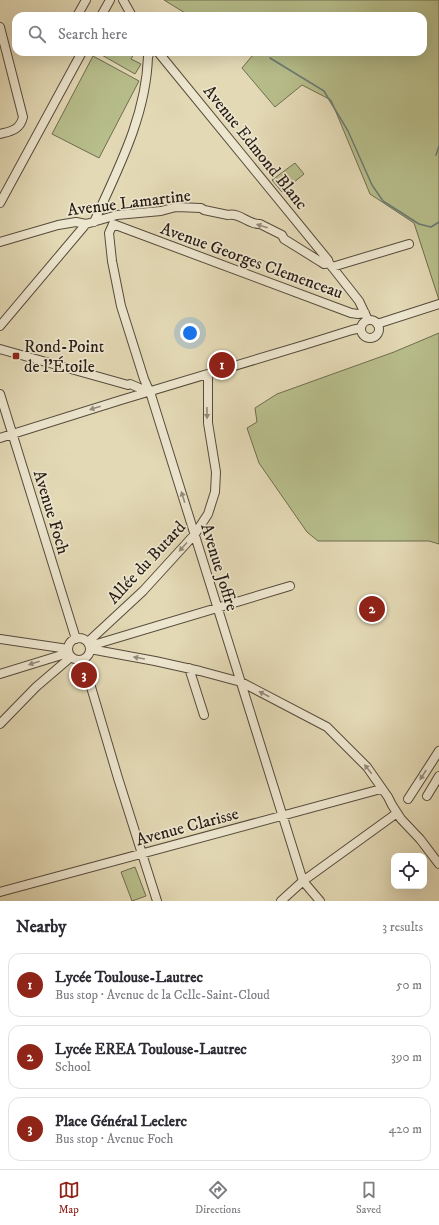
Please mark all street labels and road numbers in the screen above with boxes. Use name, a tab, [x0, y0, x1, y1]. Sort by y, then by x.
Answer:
street label: Avenue Edmond Blanc	[198, 81, 312, 215]
street label: Avenue Lamartine	[66, 185, 192, 221]
street label: Avenue Georges Clemenceau	[157, 218, 346, 304]
street label: Avenue Foch	[28, 467, 74, 557]
street label: Allée du Butard	[103, 516, 191, 609]
street label: Avenue Joffre	[195, 521, 243, 614]
street label: Avenue Clarisse	[134, 803, 241, 851]

